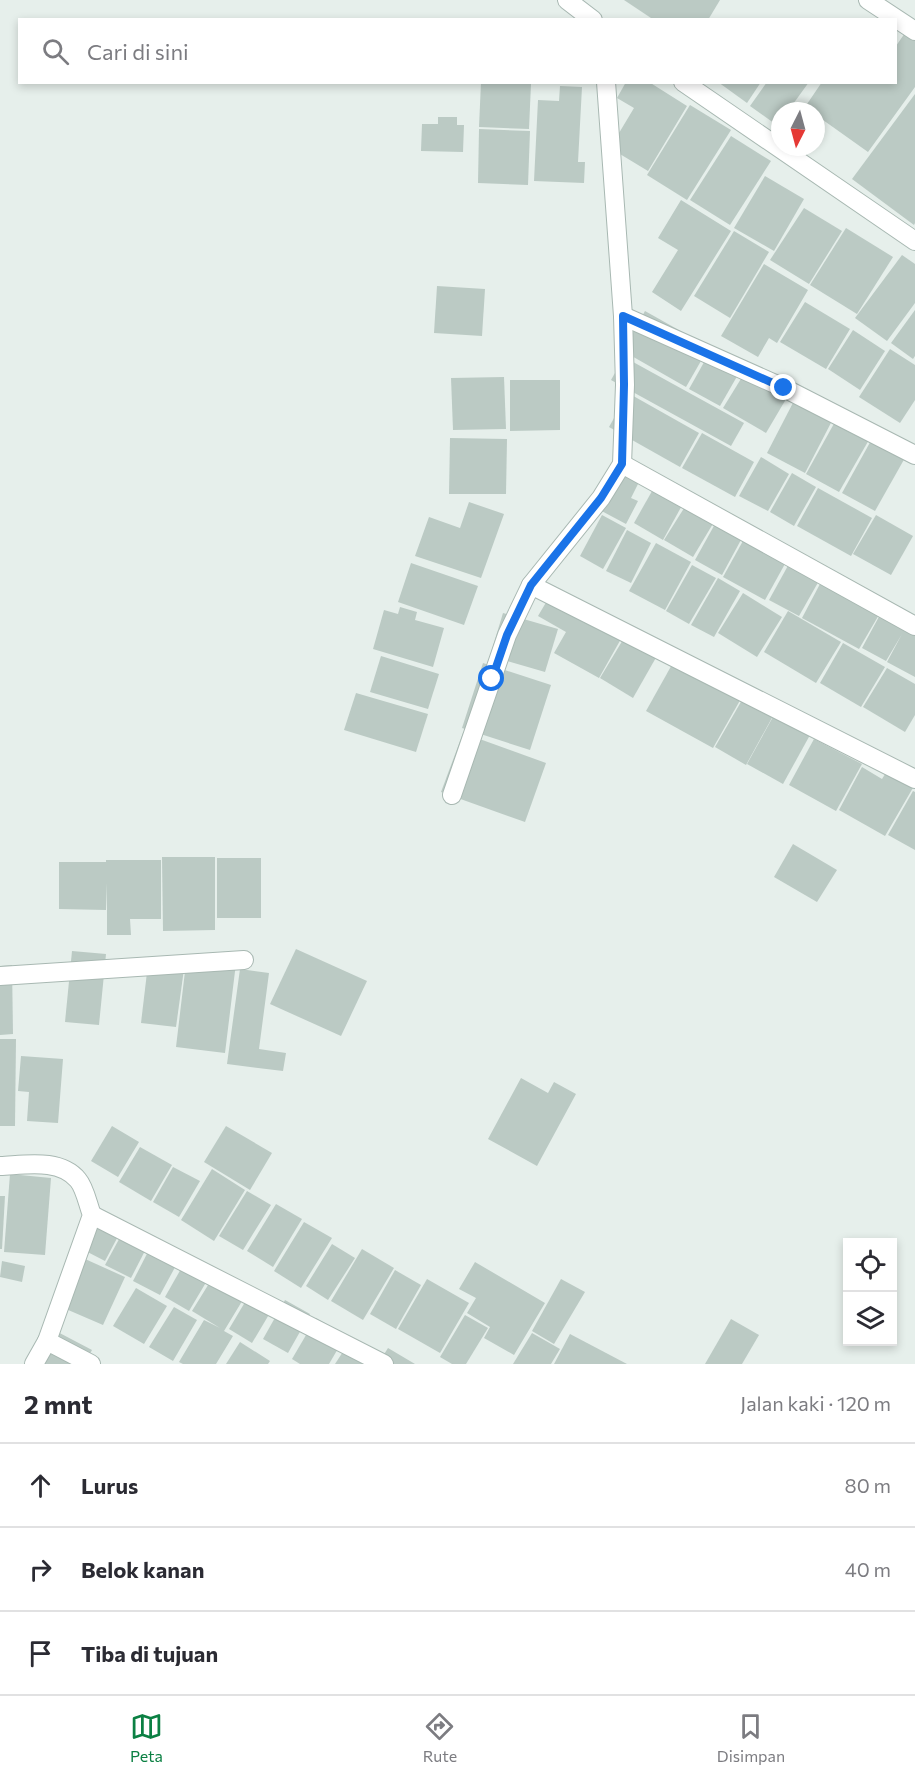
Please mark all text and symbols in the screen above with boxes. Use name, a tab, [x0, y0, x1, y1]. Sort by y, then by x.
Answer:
search box	[18, 18, 897, 84]
icon: search	[39, 35, 72, 68]
text: Cari di sini	[87, 38, 189, 65]
north arrow	[771, 102, 825, 156]
route end	[770, 374, 796, 400]
route start	[478, 665, 504, 691]
map controls	[843, 1238, 897, 1346]
button: locate	[843, 1238, 897, 1292]
button: layers	[843, 1292, 897, 1346]
text: 2 mnt	[24, 1388, 92, 1419]
text: Jalan kaki · 120 m	[740, 1391, 891, 1415]
icon: ahead	[24, 1469, 57, 1502]
text: Lurus	[81, 1472, 138, 1499]
text: 80 m	[845, 1473, 891, 1497]
icon: right	[24, 1553, 57, 1586]
text: Belok kanan	[81, 1556, 204, 1583]
text: 40 m	[845, 1557, 891, 1581]
icon: arrive	[24, 1637, 57, 1670]
text: Tiba di tujuan	[81, 1640, 218, 1667]
tab: Peta	[130, 1710, 163, 1765]
tab: Rute	[423, 1710, 457, 1765]
tab: Disimpan	[717, 1710, 785, 1765]

